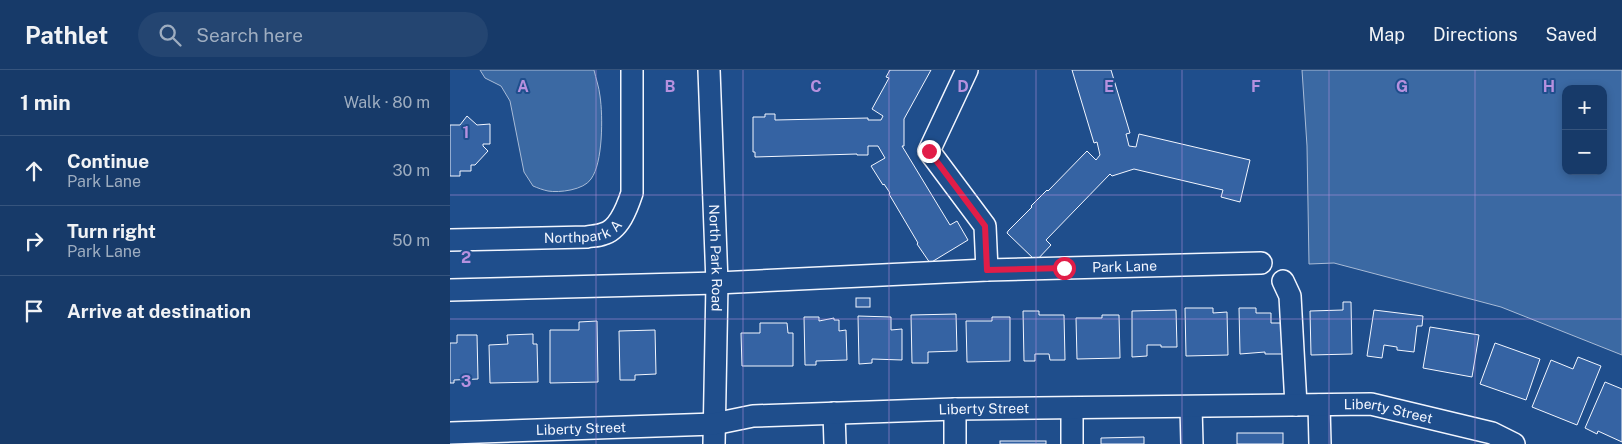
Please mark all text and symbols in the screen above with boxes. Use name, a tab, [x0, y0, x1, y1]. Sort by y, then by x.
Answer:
search box	[138, 12, 488, 57]
text: Pathlet	[25, 21, 108, 49]
icon: search	[156, 21, 184, 49]
text: Search here	[196, 24, 303, 46]
text: Map	[1368, 24, 1405, 45]
text: Directions	[1433, 24, 1518, 45]
text: Saved	[1546, 24, 1597, 45]
text: A	[517, 77, 529, 96]
text: B	[665, 77, 676, 96]
text: C	[810, 77, 822, 96]
text: D	[957, 77, 969, 96]
text: E	[1104, 77, 1114, 96]
text: F	[1251, 77, 1261, 96]
text: G	[1396, 77, 1408, 96]
text: H	[1543, 77, 1555, 96]
map controls	[1562, 85, 1607, 175]
button: +	[1562, 85, 1607, 130]
text: 1 min	[20, 90, 71, 115]
text: Walk · 80 m	[344, 93, 430, 112]
text: 1	[463, 123, 469, 142]
button: −	[1562, 130, 1607, 175]
route end	[918, 140, 941, 163]
text: Continue	[67, 150, 149, 172]
icon: ahead	[20, 157, 48, 185]
text: 30 m	[393, 161, 430, 180]
text: Park Lane	[67, 172, 141, 191]
street label: North Park Road	[706, 204, 725, 312]
street label: Northpark A	[544, 217, 625, 246]
text: Turn right	[67, 220, 156, 242]
icon: right	[20, 227, 48, 255]
text: 50 m	[392, 231, 430, 250]
text: Park Lane	[67, 242, 141, 261]
text: 2	[461, 248, 471, 267]
route start	[1053, 257, 1076, 280]
street label: Park Lane	[1092, 258, 1157, 275]
icon: arrive	[20, 297, 48, 325]
text: Arrive at destination	[67, 300, 251, 322]
text: 3	[461, 372, 471, 391]
street label: Liberty Street	[1344, 396, 1434, 426]
street label: Liberty Street	[938, 400, 1029, 418]
street label: Liberty Street	[535, 419, 626, 438]

